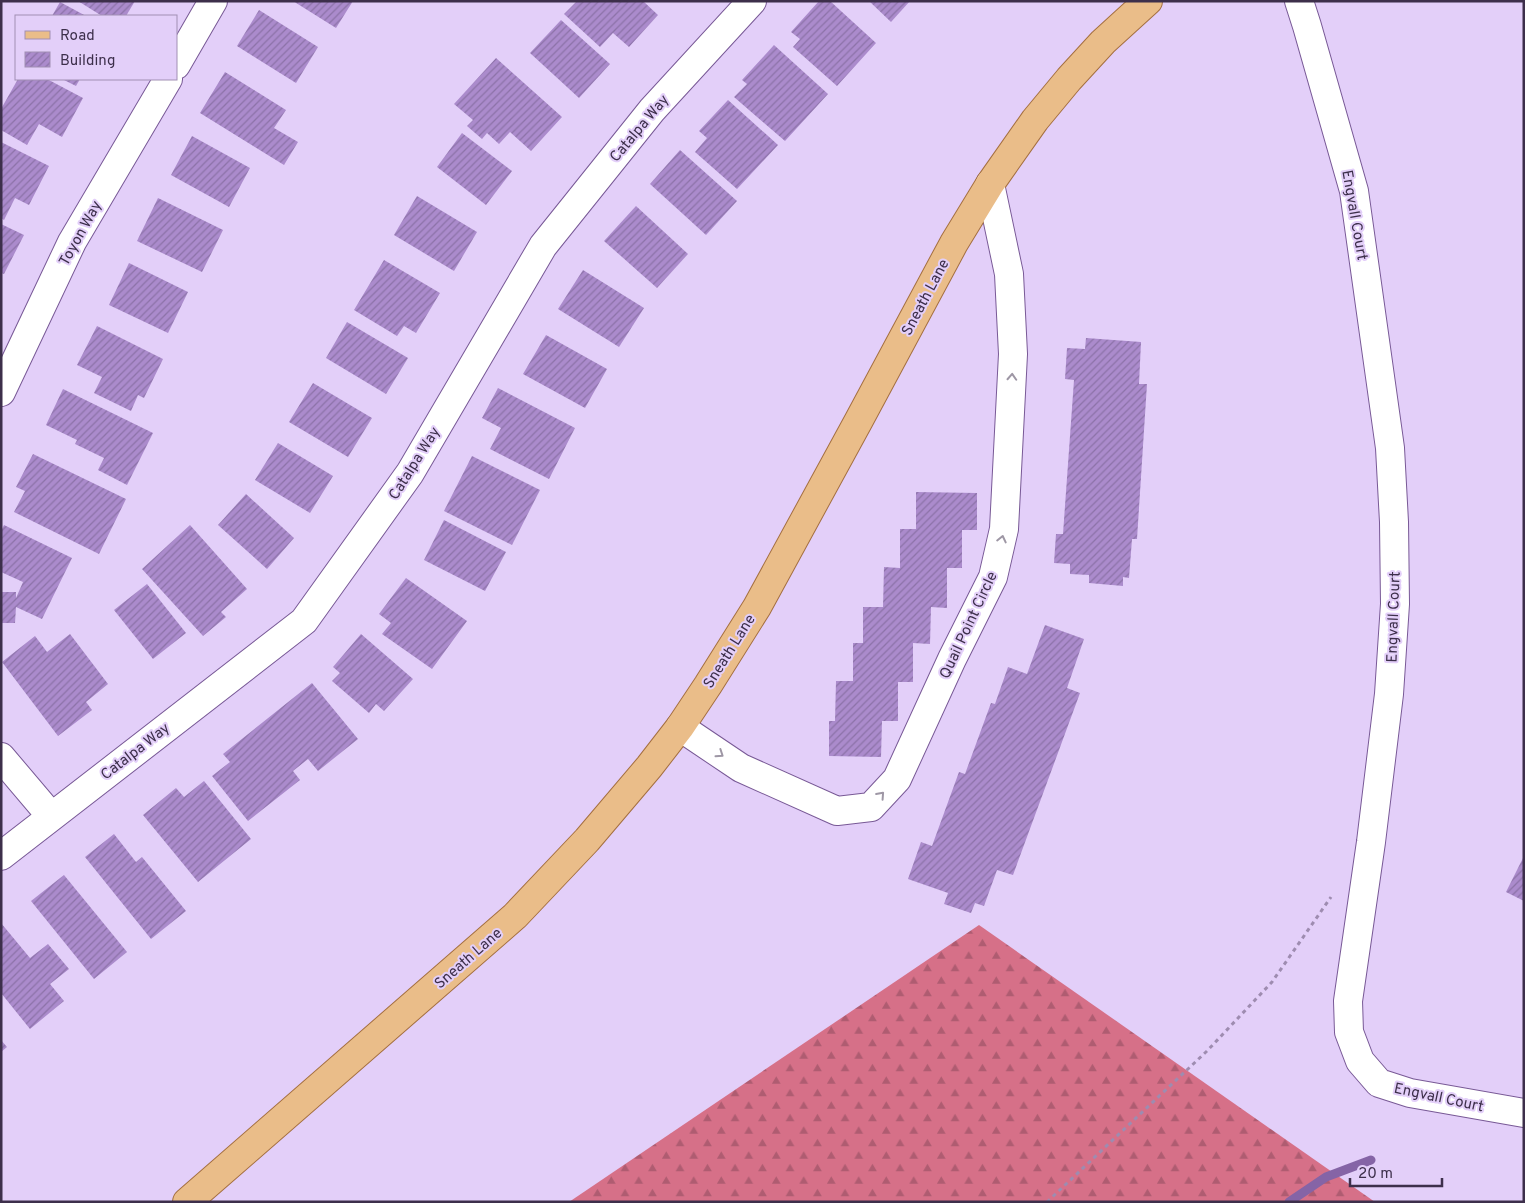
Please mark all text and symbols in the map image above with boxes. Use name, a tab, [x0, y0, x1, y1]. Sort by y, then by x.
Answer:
legend	[15, 15, 178, 80]
text: Road	[60, 27, 95, 46]
text: Building	[60, 52, 115, 71]
street label: Catalpa Way	[606, 91, 674, 167]
street label: Engvall Court	[1336, 169, 1371, 262]
street label: Toyon Way	[56, 198, 107, 270]
street label: Sneath Lane	[898, 256, 954, 339]
one-way arrow	[1007, 373, 1018, 381]
street label: Catalpa Way	[385, 424, 445, 504]
one-way arrow	[996, 535, 1007, 544]
street label: Quail Point Circle	[936, 569, 1003, 682]
street label: Engvall Court	[1383, 571, 1406, 663]
street label: Sneath Lane	[700, 611, 761, 692]
street label: Catalpa Way	[98, 719, 174, 785]
one-way arrow	[715, 748, 724, 757]
one-way arrow	[875, 792, 884, 801]
street label: Sneath Lane	[431, 924, 507, 994]
street label: Engvall Court	[1392, 1080, 1485, 1117]
scale bar	[1350, 1156, 1442, 1188]
text: 20 m	[1358, 1165, 1393, 1184]

